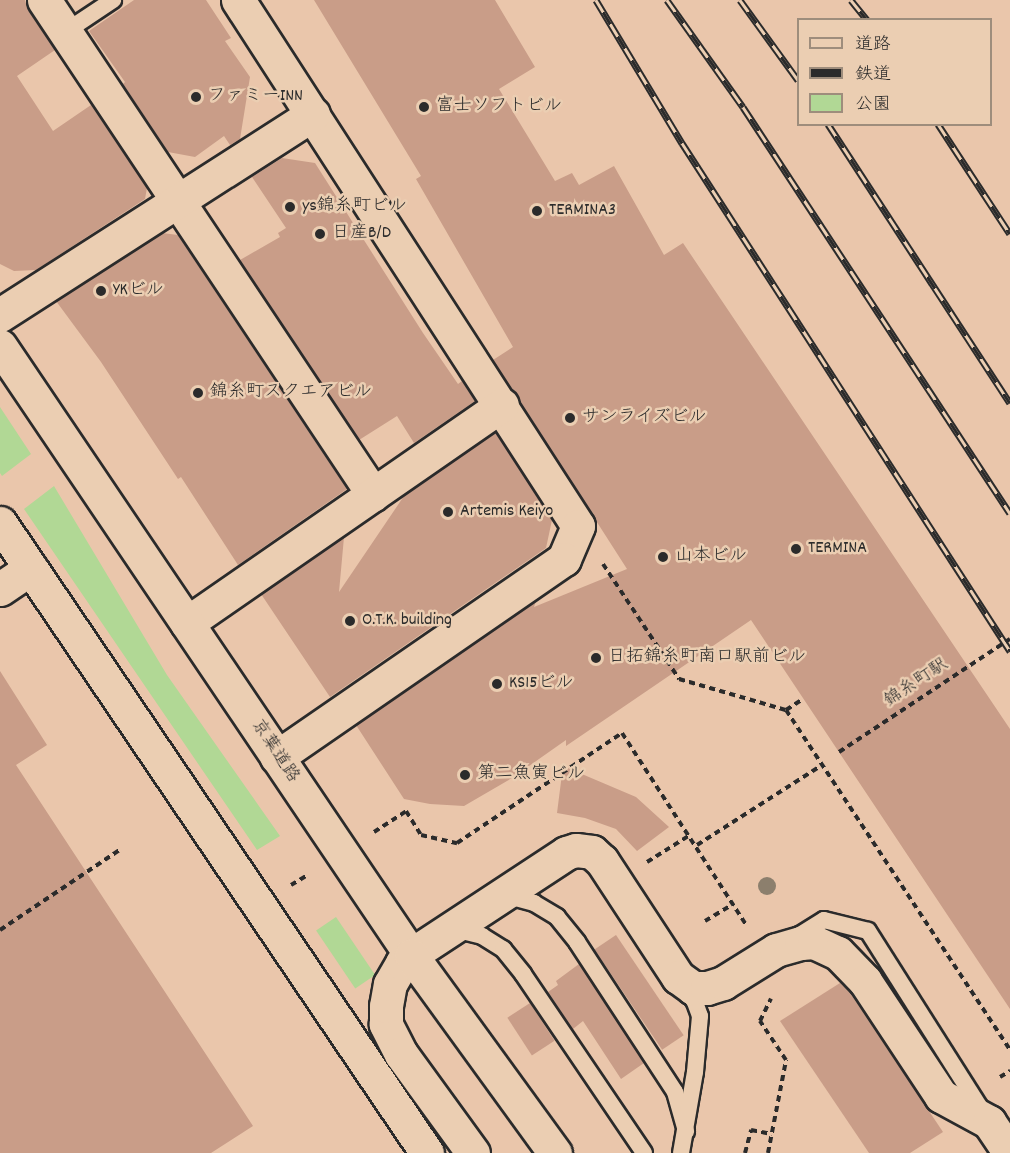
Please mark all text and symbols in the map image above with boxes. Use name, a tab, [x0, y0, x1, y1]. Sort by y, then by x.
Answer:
legend	[797, 18, 992, 126]
text: 道路	[855, 33, 891, 58]
text: 鉄道	[855, 63, 891, 88]
place label: ファミーINN	[208, 86, 303, 108]
marker: ファミーINN	[189, 90, 203, 104]
text: 公園	[855, 93, 891, 118]
place label: 富士ソフトビル	[436, 96, 562, 118]
marker: 富士ソフトビル	[417, 100, 431, 114]
place label: ys錦糸町ビル	[302, 196, 407, 218]
marker: ys錦糸町ビル	[283, 200, 297, 214]
place label: TERMINA3	[549, 200, 616, 222]
marker: TERMINA3	[530, 204, 544, 218]
place label: 日産B/D	[332, 223, 391, 245]
marker: 日産B/D	[313, 227, 327, 241]
place label: YKビル	[113, 280, 164, 302]
marker: YKビル	[94, 284, 108, 298]
place label: 錦糸町スクエアビル	[210, 382, 372, 404]
marker: 錦糸町スクエアビル	[191, 386, 205, 400]
place label: サンライズビル	[582, 407, 708, 429]
marker: サンライズビル	[563, 411, 577, 425]
place label: Artemis Keiyo	[460, 501, 553, 523]
marker: Artemis Keiyo	[441, 505, 455, 519]
place label: TERMINA	[808, 538, 867, 560]
marker: TERMINA	[789, 542, 803, 556]
place label: 山本ビル	[675, 546, 747, 568]
marker: 山本ビル	[656, 550, 670, 564]
place label: O.T.K. building	[362, 610, 452, 632]
marker: O.T.K. building	[343, 614, 357, 628]
place label: 日拓錦糸町南口駅前ビル	[608, 647, 806, 669]
marker: 日拓錦糸町南口駅前ビル	[589, 651, 603, 665]
street label: 錦糸町駅	[881, 655, 953, 713]
place label: KS15ビル	[509, 673, 574, 695]
marker: KS15ビル	[490, 677, 504, 691]
street label: 京葉道路	[245, 716, 303, 788]
place label: 第二魚寅ビル	[477, 764, 585, 786]
marker: 第二魚寅ビル	[458, 768, 472, 782]

